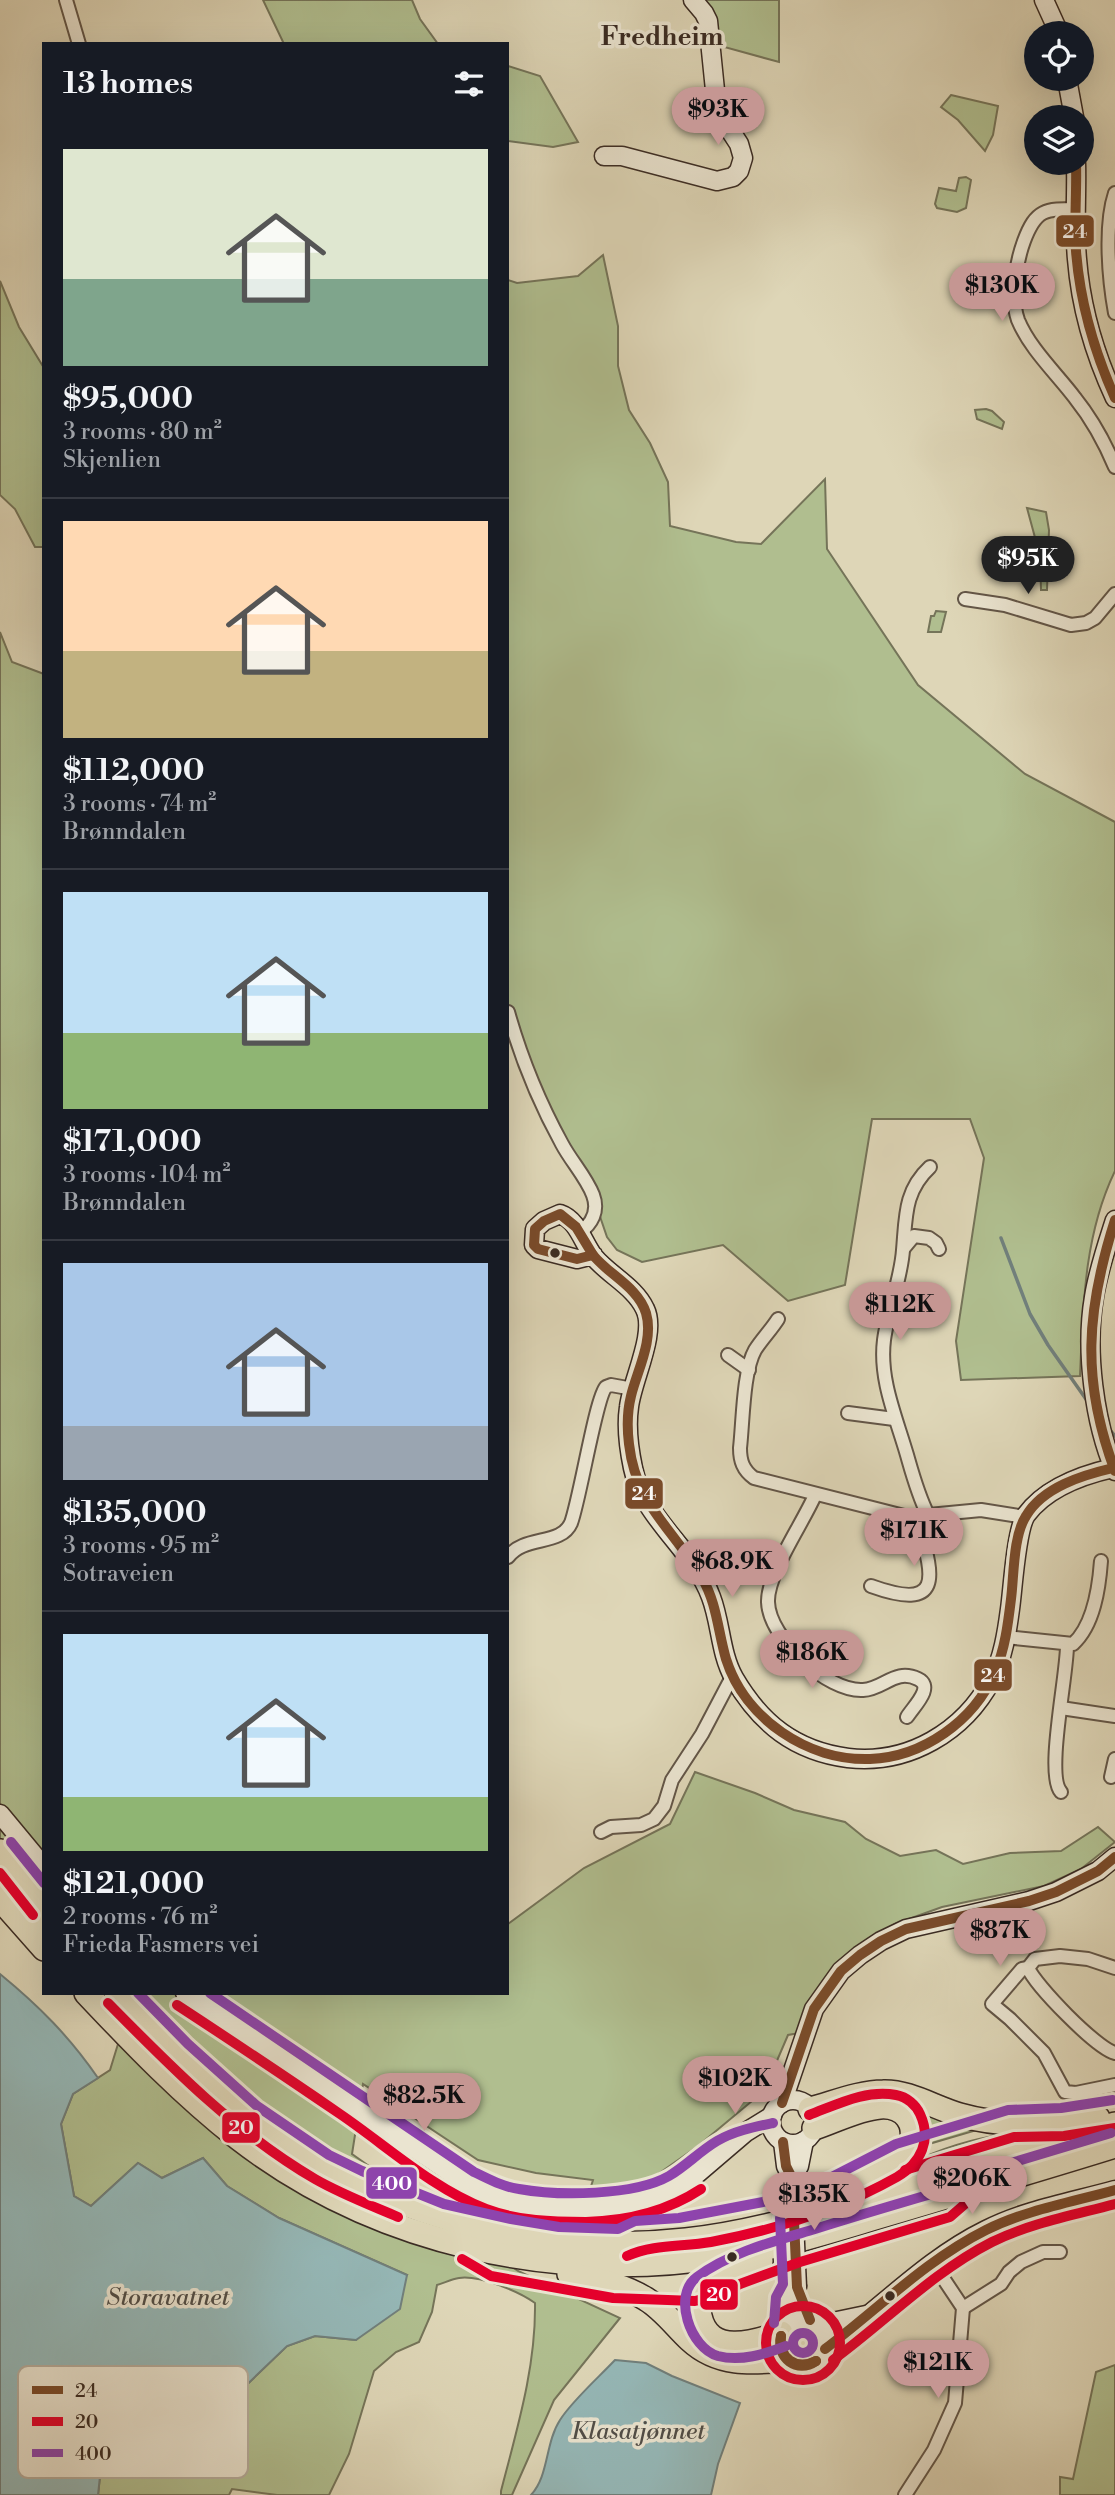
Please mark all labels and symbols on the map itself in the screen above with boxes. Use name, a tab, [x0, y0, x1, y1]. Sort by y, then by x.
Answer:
district label: Fredheim	[601, 21, 724, 53]
pin: $93K	[677, 88, 759, 147]
line badge: 24	[1055, 214, 1095, 248]
text: 24	[1063, 220, 1088, 244]
pin: $130K	[953, 264, 1051, 323]
pin: $95K	[987, 536, 1069, 596]
unlabelled marker	[548, 1246, 562, 1260]
pin: $112K	[851, 1282, 949, 1342]
line badge: 24	[624, 1477, 664, 1510]
text: 24	[632, 1482, 657, 1506]
pin: $171K	[865, 1508, 963, 1568]
pin: $68.9K	[675, 1540, 789, 1599]
pin: $186K	[763, 1630, 861, 1690]
line badge: 24	[973, 1658, 1013, 1692]
text: 24	[981, 1664, 1006, 1688]
pin: $87K	[959, 1909, 1041, 1968]
pin: $102K	[686, 2056, 784, 2116]
pin: $82.5K	[367, 2074, 481, 2133]
line badge: 20	[221, 2111, 261, 2144]
text: 20	[228, 2116, 254, 2140]
pin: $206K	[923, 2156, 1021, 2216]
line badge: 400	[365, 2166, 418, 2200]
text: 400	[372, 2172, 412, 2196]
pin: $135K	[765, 2172, 863, 2232]
unlabelled marker	[725, 2250, 739, 2264]
line badge: 20	[699, 2278, 739, 2311]
water label: Storavatnet	[107, 2283, 231, 2313]
text: 20	[706, 2283, 732, 2307]
unlabelled marker	[883, 2289, 897, 2303]
pin: $121K	[889, 2340, 987, 2400]
legend	[18, 2366, 248, 2478]
text: 24	[75, 2379, 97, 2403]
text: 20	[75, 2410, 98, 2434]
water label: Klasatjønnet	[571, 2417, 706, 2447]
text: 400	[75, 2442, 112, 2466]

